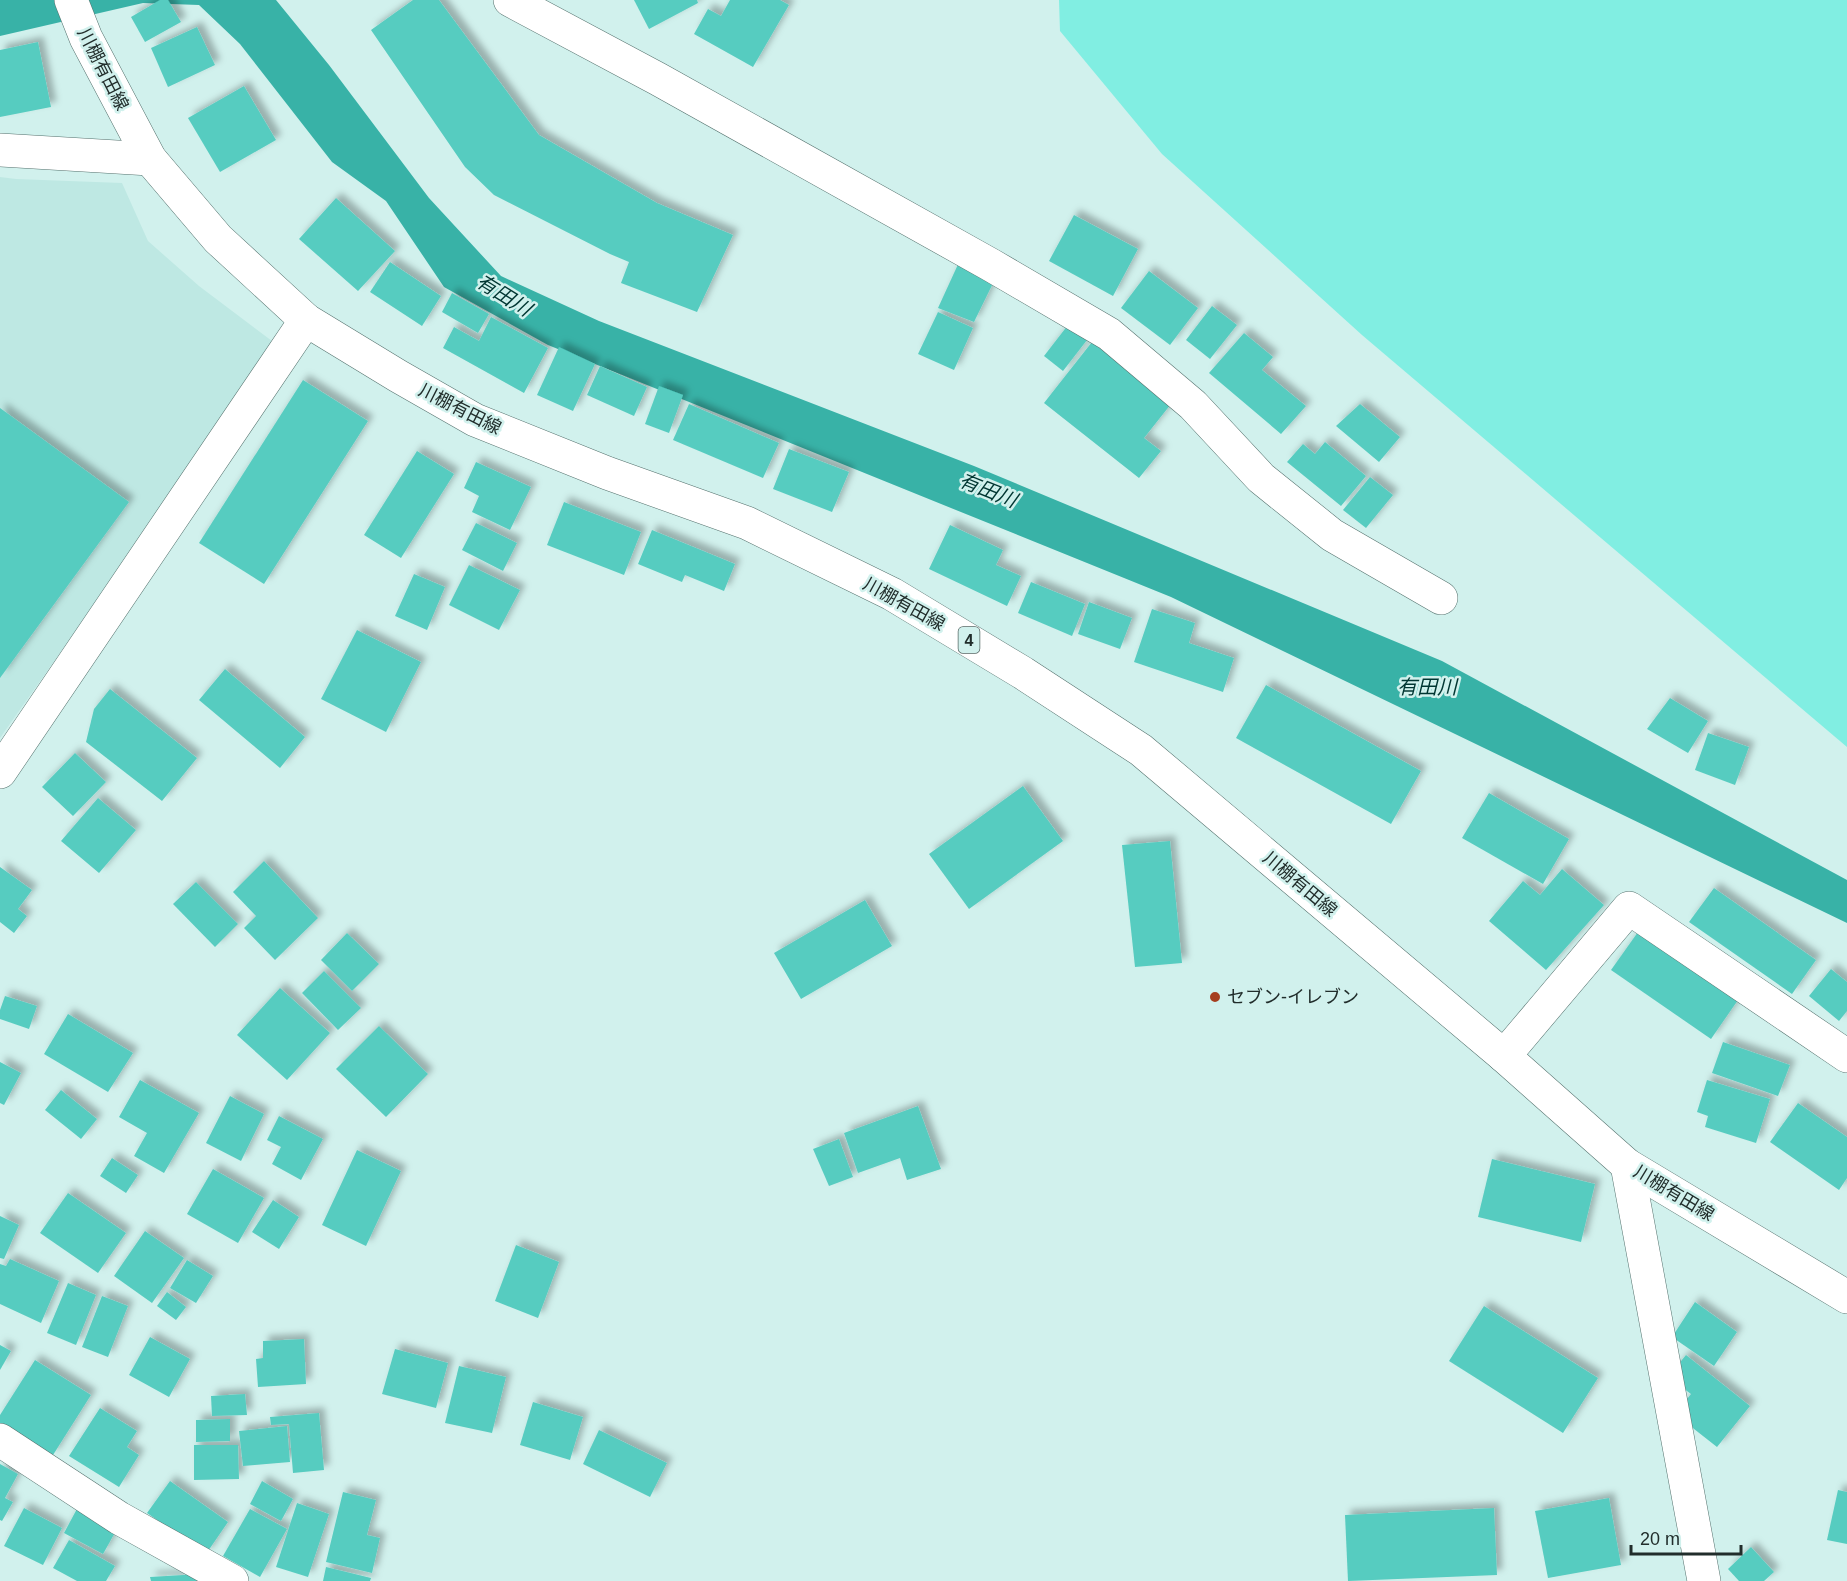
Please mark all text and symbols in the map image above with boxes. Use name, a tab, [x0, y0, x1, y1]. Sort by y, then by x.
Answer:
street label: 川棚有田線	[74, 24, 132, 114]
water label: 有田川	[473, 270, 537, 321]
street label: 川棚有田線	[415, 380, 505, 438]
water label: 有田川	[956, 469, 1022, 512]
street label: 川棚有田線	[860, 573, 948, 635]
road number: 4	[958, 627, 980, 653]
water label: 有田川	[1397, 676, 1459, 698]
street label: 川棚有田線	[1259, 847, 1341, 921]
place label: セブン-イレブン	[1227, 987, 1359, 1007]
marker: セブン-イレブン	[1208, 990, 1222, 1004]
street label: 川棚有田線	[1630, 1161, 1718, 1225]
scale bar	[1631, 1518, 1740, 1556]
text: 20 m	[1640, 1529, 1680, 1549]

